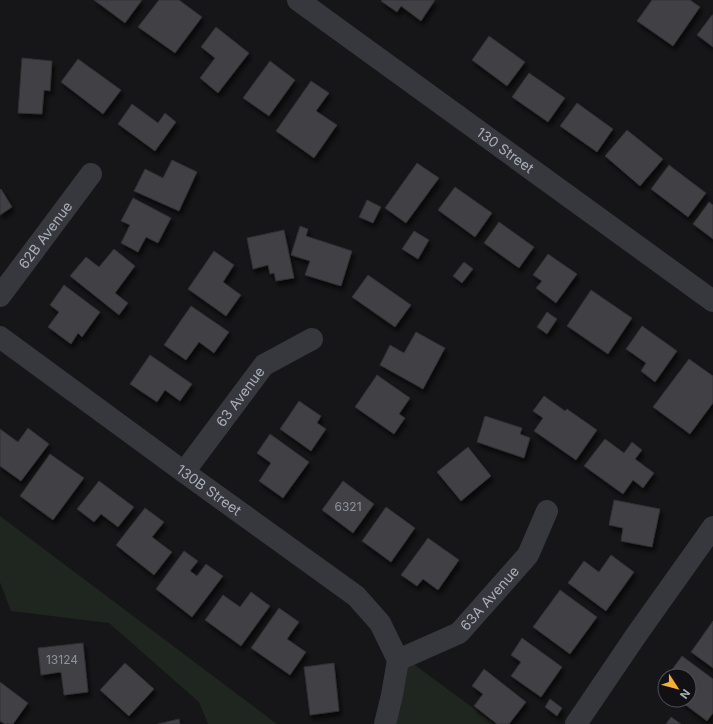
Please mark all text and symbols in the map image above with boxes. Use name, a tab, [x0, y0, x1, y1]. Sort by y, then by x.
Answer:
street label: 130 Street	[474, 123, 538, 177]
street label: 62B Avenue	[14, 198, 76, 272]
street label: 63 Avenue	[212, 363, 268, 430]
street label: 130B Street	[174, 461, 245, 519]
house number: 6321	[334, 499, 362, 514]
street label: 63A Avenue	[456, 562, 522, 634]
house number: 13124	[46, 652, 78, 667]
north arrow	[657, 668, 697, 708]
text: N	[677, 686, 693, 701]

